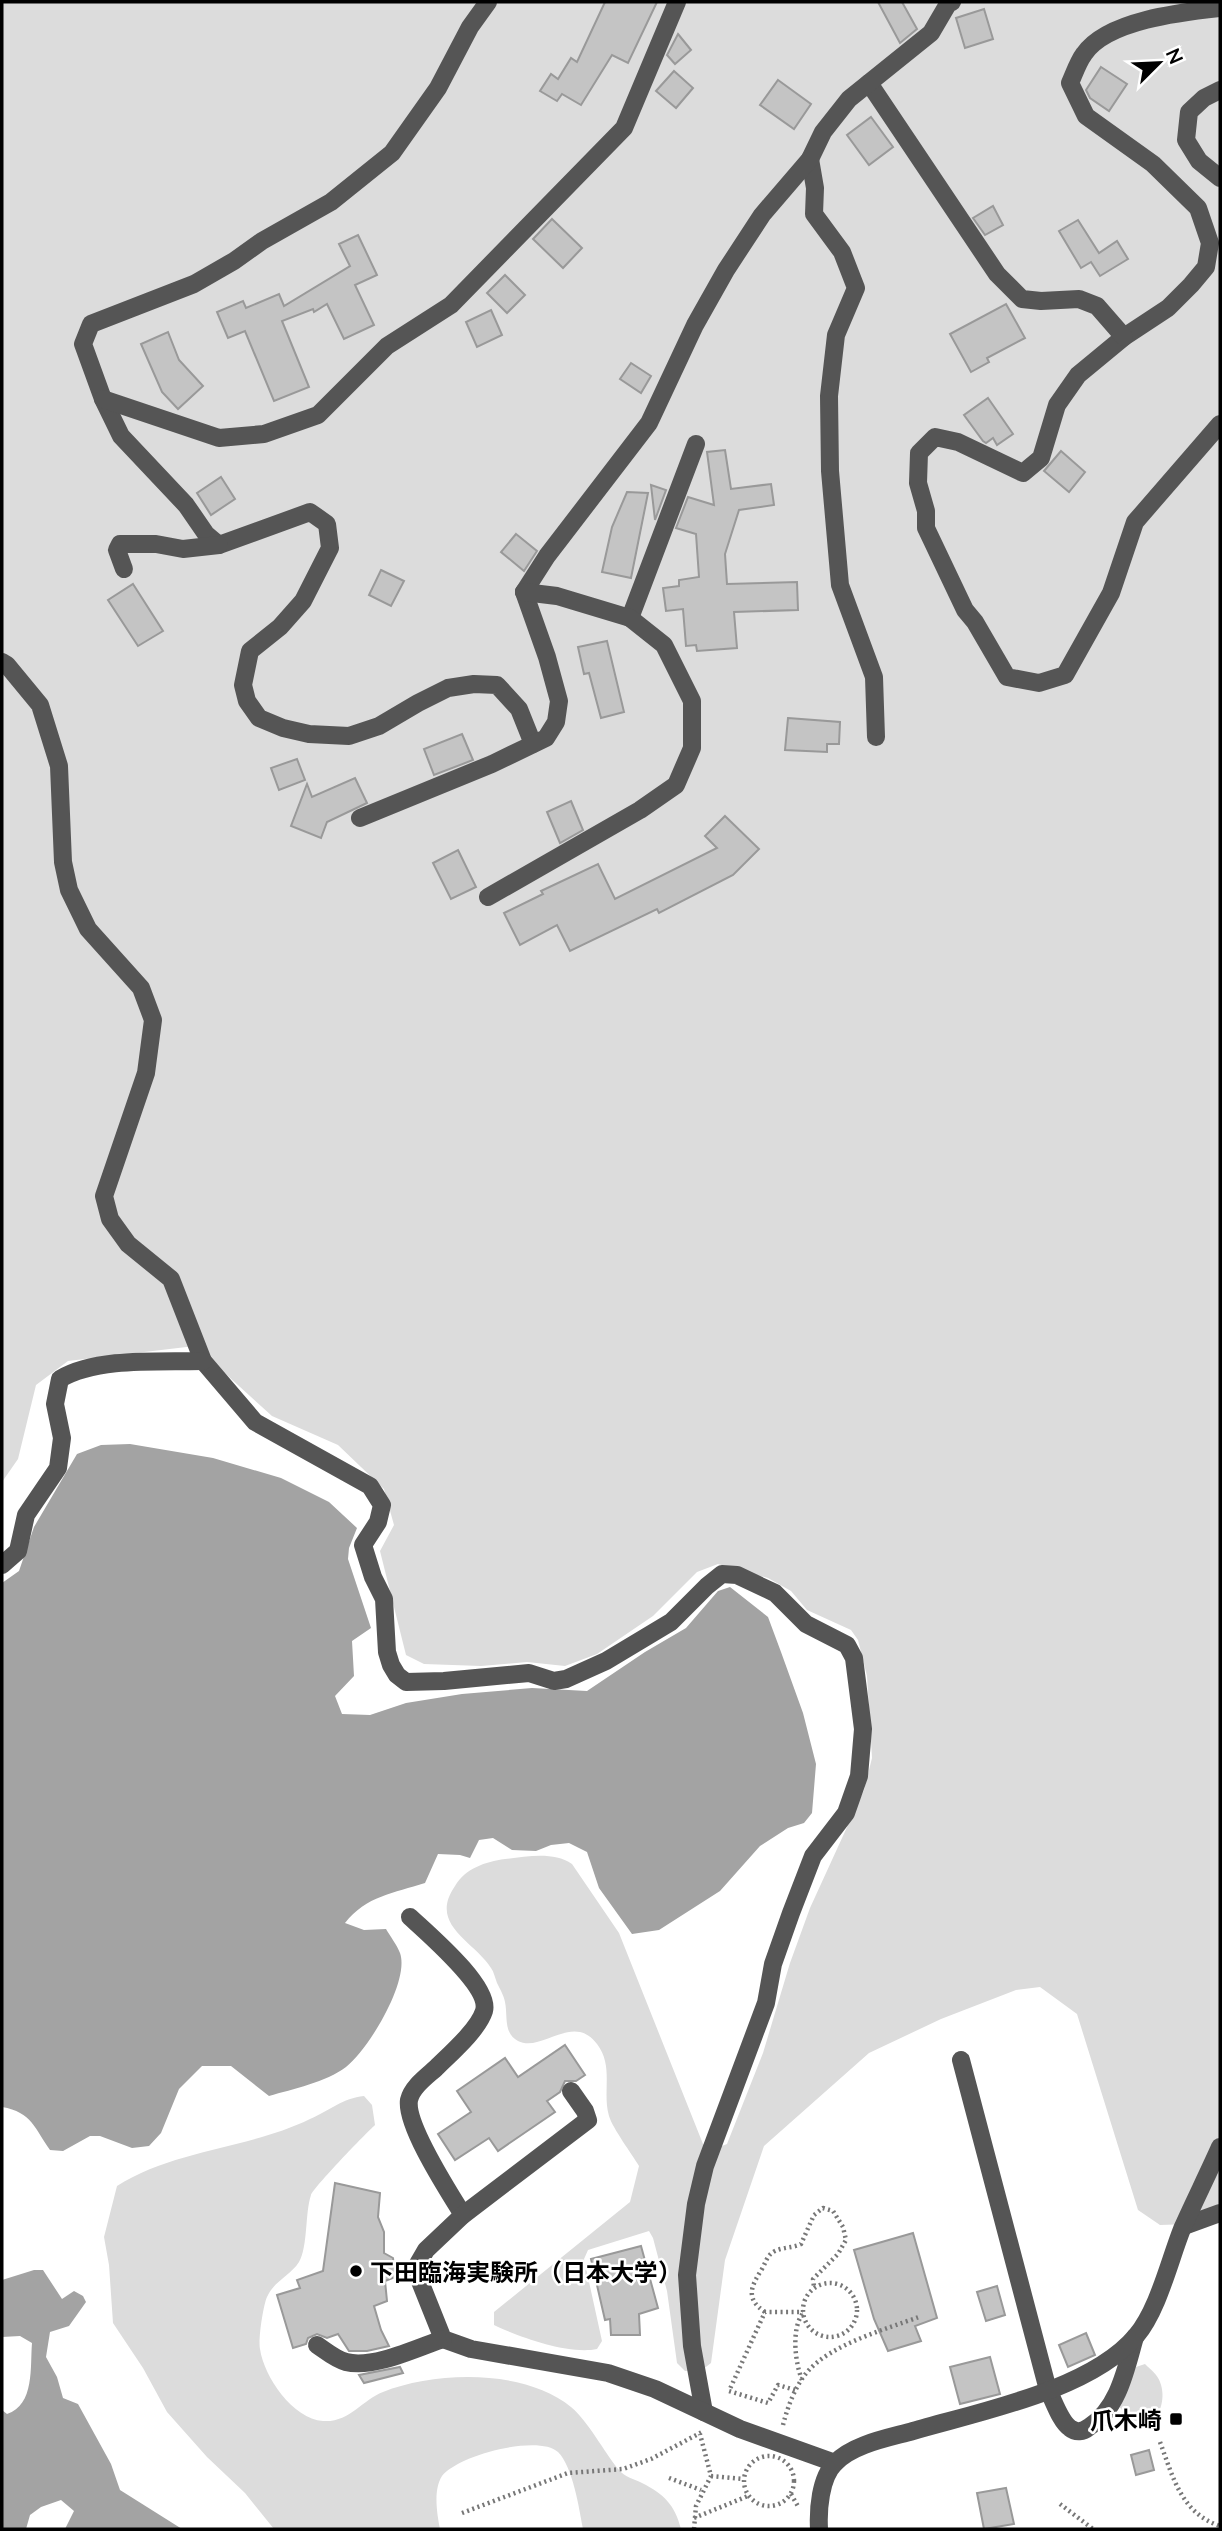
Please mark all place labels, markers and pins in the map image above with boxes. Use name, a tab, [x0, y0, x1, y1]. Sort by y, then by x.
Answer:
place label: 下田臨海実験所（日本大学）	[370, 2257, 682, 2286]
marker: 下田臨海実験所（日本大学）	[348, 2263, 364, 2279]
place label: 爪木崎	[1090, 2405, 1162, 2434]
marker: 爪木崎	[1168, 2411, 1184, 2427]

